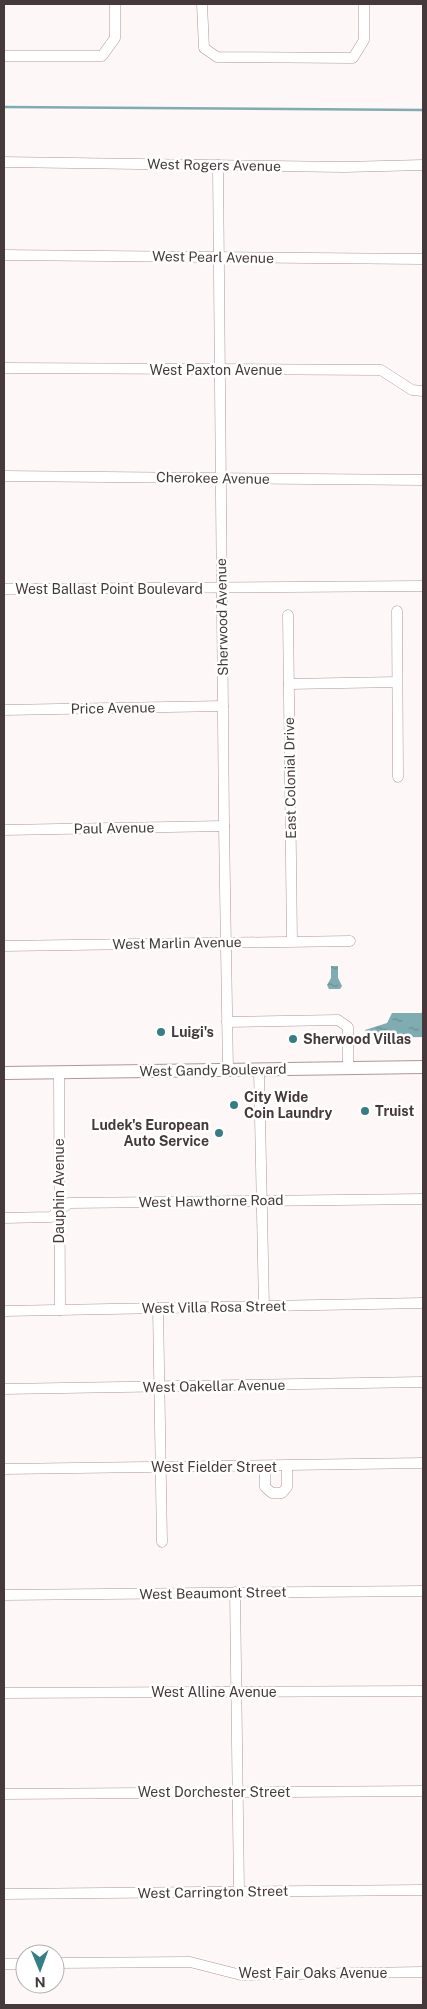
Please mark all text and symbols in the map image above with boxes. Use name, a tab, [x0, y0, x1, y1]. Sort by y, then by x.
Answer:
street label: West Rogers Avenue	[147, 156, 281, 174]
street label: West Pearl Avenue	[152, 248, 274, 266]
street label: West Paxton Avenue	[149, 362, 283, 378]
street label: Cherokee Avenue	[156, 469, 270, 487]
street label: Sherwood Avenue	[213, 558, 231, 676]
street label: West Ballast Point Boulevard	[15, 581, 203, 597]
street label: Price Avenue	[70, 699, 156, 717]
street label: East Colonial Drive	[281, 717, 299, 839]
street label: Paul Avenue	[74, 819, 154, 837]
street label: West Marlin Avenue	[112, 934, 242, 952]
place label: Luigi's	[171, 1024, 214, 1040]
marker: Luigi's	[155, 1026, 167, 1038]
place label: Sherwood Villas	[303, 1031, 411, 1047]
marker: Sherwood Villas	[287, 1033, 299, 1045]
street label: West Gandy Boulevard	[139, 1061, 287, 1079]
place label: City Wide Coin Laundry	[244, 1089, 332, 1121]
marker: City Wide Coin Laundry	[228, 1099, 240, 1111]
place label: Truist	[375, 1103, 415, 1119]
marker: Truist	[359, 1105, 371, 1117]
place label: Ludek's European Auto Service	[91, 1117, 209, 1149]
marker: Ludek's European Auto Service	[213, 1127, 225, 1139]
street label: Dauphin Avenue	[51, 1138, 67, 1244]
street label: West Hawthorne Road	[138, 1192, 284, 1210]
street label: West Villa Rosa Street	[142, 1298, 286, 1316]
street label: West Oakellar Avenue	[143, 1377, 285, 1395]
street label: West Fielder Street	[151, 1459, 277, 1475]
street label: West Beaumont Street	[139, 1584, 287, 1602]
street label: West Alline Avenue	[151, 1684, 277, 1700]
street label: West Dorchester Street	[138, 1784, 290, 1800]
street label: West Carrington Street	[138, 1883, 288, 1901]
north arrow	[15, 1944, 65, 1994]
street label: West Fair Oaks Avenue	[239, 1965, 387, 1981]
text: N	[35, 1974, 46, 1990]

